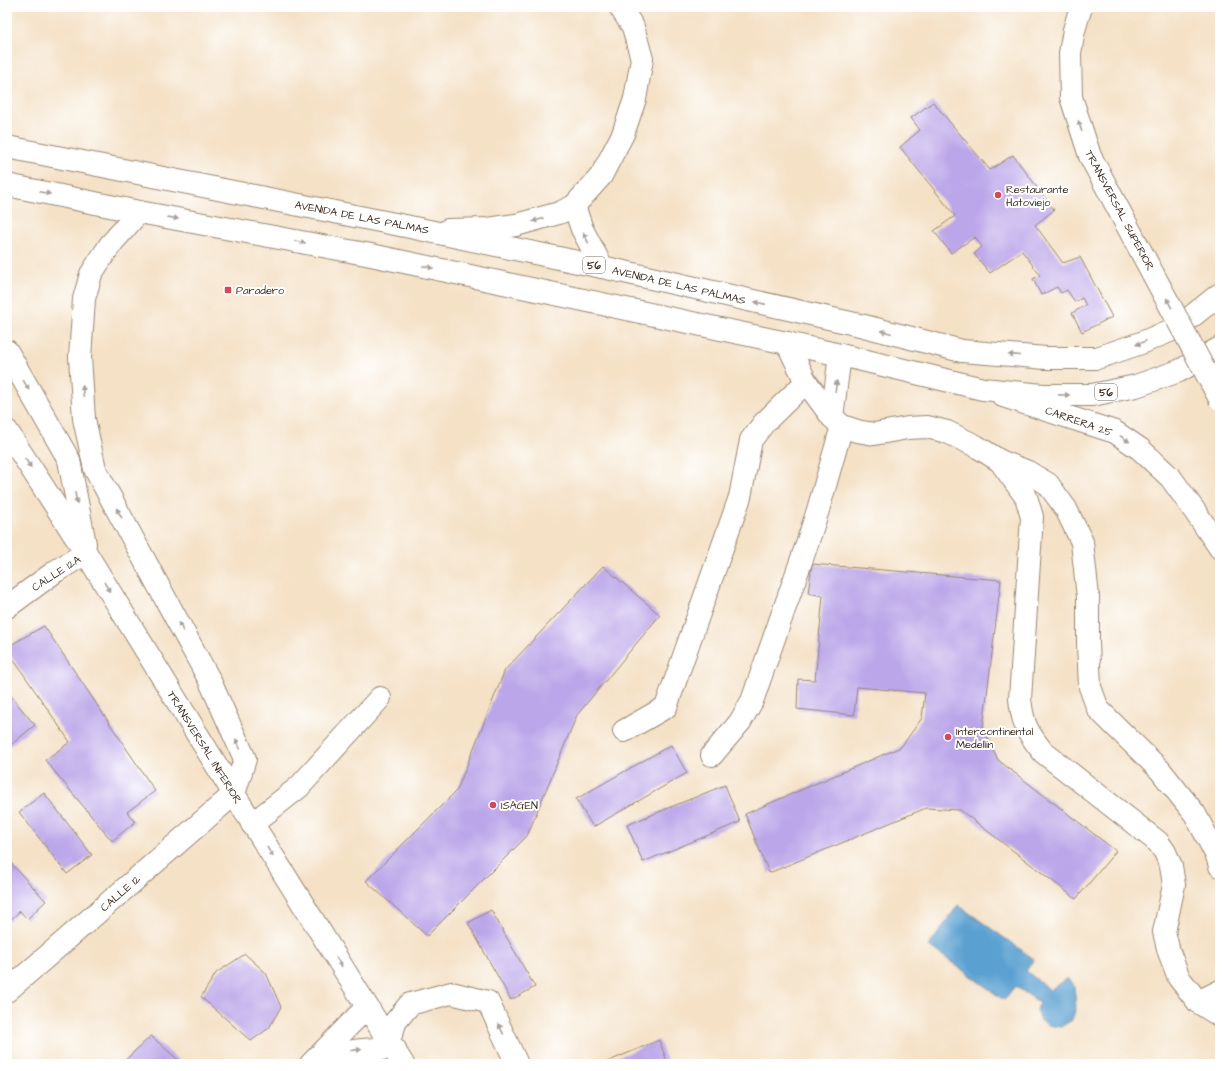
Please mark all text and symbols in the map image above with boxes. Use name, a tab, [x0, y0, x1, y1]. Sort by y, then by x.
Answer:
one-way arrow	[1077, 120, 1083, 132]
street label: TRANSVERSAL SUPERIOR	[1081, 147, 1158, 273]
place label: Restaurante Hatoviejo	[1006, 182, 1069, 210]
one-way arrow	[39, 190, 51, 196]
marker: Restaurante Hatoviejo	[993, 190, 1003, 200]
street label: AVENIDA DE LAS PALMAS	[293, 197, 430, 238]
one-way arrow	[167, 215, 179, 221]
one-way arrow	[532, 217, 544, 223]
one-way arrow	[583, 232, 589, 243]
one-way arrow	[294, 239, 307, 245]
road number: 56	[583, 257, 605, 273]
street label: AVENIDA DE LAS PALMAS	[611, 263, 747, 308]
one-way arrow	[422, 265, 434, 271]
place label: Paradero	[236, 283, 285, 298]
marker: Paradero	[223, 285, 233, 295]
one-way arrow	[1166, 297, 1172, 309]
one-way arrow	[754, 299, 766, 305]
one-way arrow	[880, 329, 892, 335]
one-way arrow	[1135, 340, 1147, 346]
one-way arrow	[1008, 352, 1020, 359]
one-way arrow	[23, 379, 30, 390]
one-way arrow	[833, 380, 839, 392]
road number: 56	[1095, 384, 1117, 400]
one-way arrow	[79, 385, 86, 397]
one-way arrow	[1058, 392, 1071, 398]
street label: CARRERA 25	[1043, 403, 1115, 440]
one-way arrow	[1120, 435, 1130, 443]
one-way arrow	[24, 458, 32, 468]
one-way arrow	[73, 492, 79, 504]
one-way arrow	[116, 507, 122, 519]
street label: CALLE 12A	[29, 552, 84, 595]
one-way arrow	[103, 581, 110, 592]
one-way arrow	[178, 622, 185, 633]
street label: TRANSVERSAL INFERIOR	[164, 688, 246, 807]
place label: Intercontinental Medellín	[956, 724, 1033, 752]
marker: Intercontinental Medellín	[943, 732, 953, 742]
one-way arrow	[235, 739, 241, 750]
place label: ISAGEN	[501, 798, 538, 813]
marker: ISAGEN	[488, 800, 498, 810]
one-way arrow	[267, 846, 274, 858]
street label: CALLE 12	[97, 871, 144, 915]
one-way arrow	[336, 956, 343, 968]
one-way arrow	[498, 1023, 504, 1034]
one-way arrow	[350, 1047, 362, 1053]

